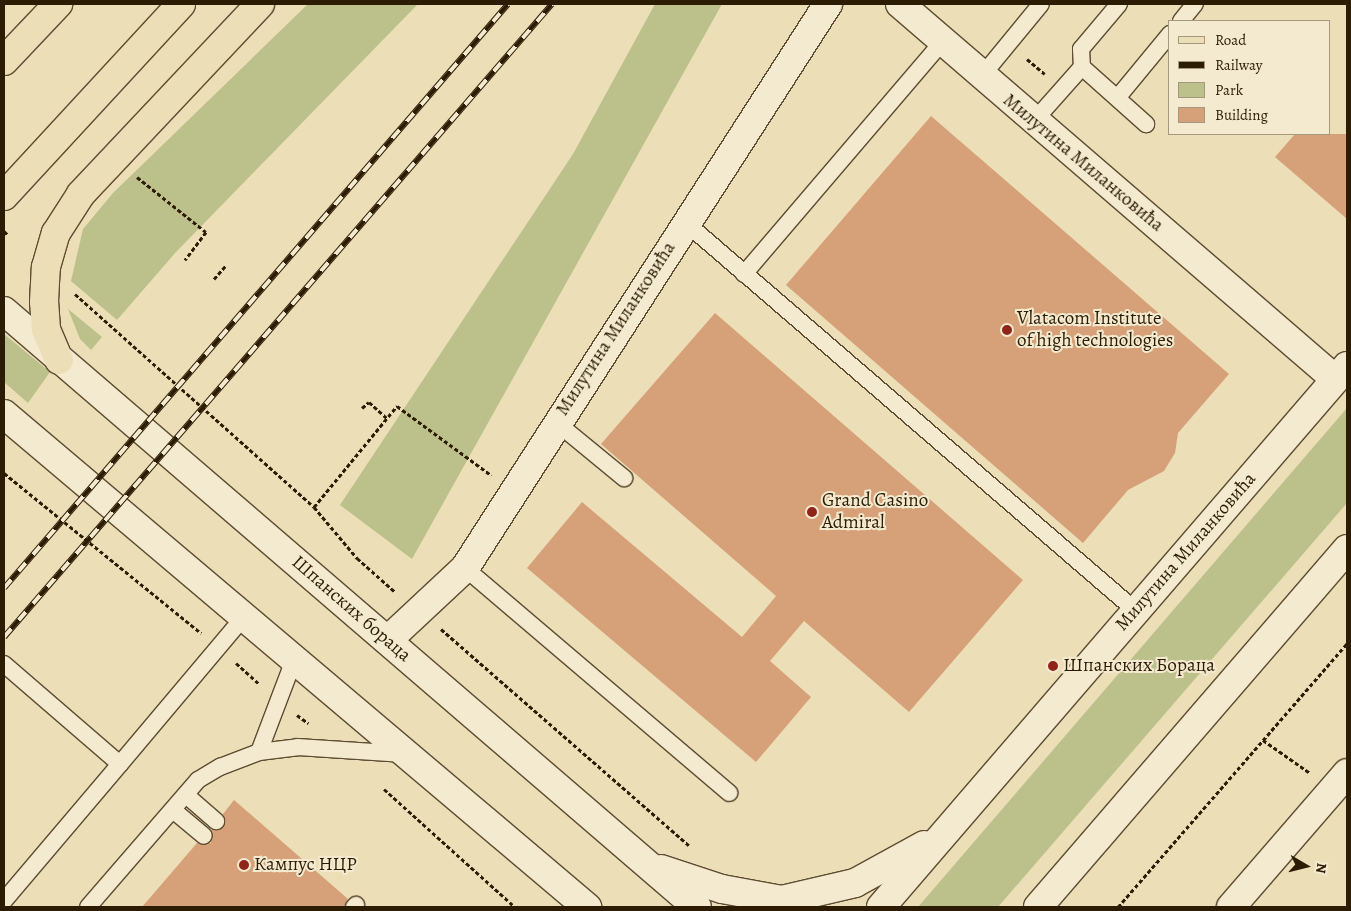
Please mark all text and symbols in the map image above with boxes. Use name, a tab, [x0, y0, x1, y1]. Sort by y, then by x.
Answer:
legend	[1168, 20, 1331, 135]
text: Road	[1215, 30, 1246, 50]
text: Railway	[1215, 55, 1262, 75]
text: Park	[1215, 80, 1243, 100]
street label: Милутина Миланковића	[998, 89, 1168, 237]
text: Building	[1215, 105, 1268, 125]
street label: Милутина Миланковића	[551, 238, 681, 420]
place label: Vlatacom Institute of high technologies	[1017, 308, 1173, 352]
marker: Vlatacom Institute of high technologies	[1001, 324, 1013, 336]
street label: Милутина Миланковића	[1111, 468, 1261, 636]
place label: Grand Casino Admiral	[822, 490, 928, 534]
marker: Grand Casino Admiral	[806, 506, 818, 518]
street label: Шпанских бораца	[287, 551, 415, 667]
place label: Шпанских Бораца	[1063, 655, 1215, 677]
marker: Шпанских Бораца	[1047, 660, 1059, 672]
north arrow	[1281, 841, 1331, 891]
place label: Кампус НЦР	[254, 854, 357, 876]
marker: Кампус НЦР	[238, 859, 250, 871]
text: N	[1311, 862, 1331, 875]

